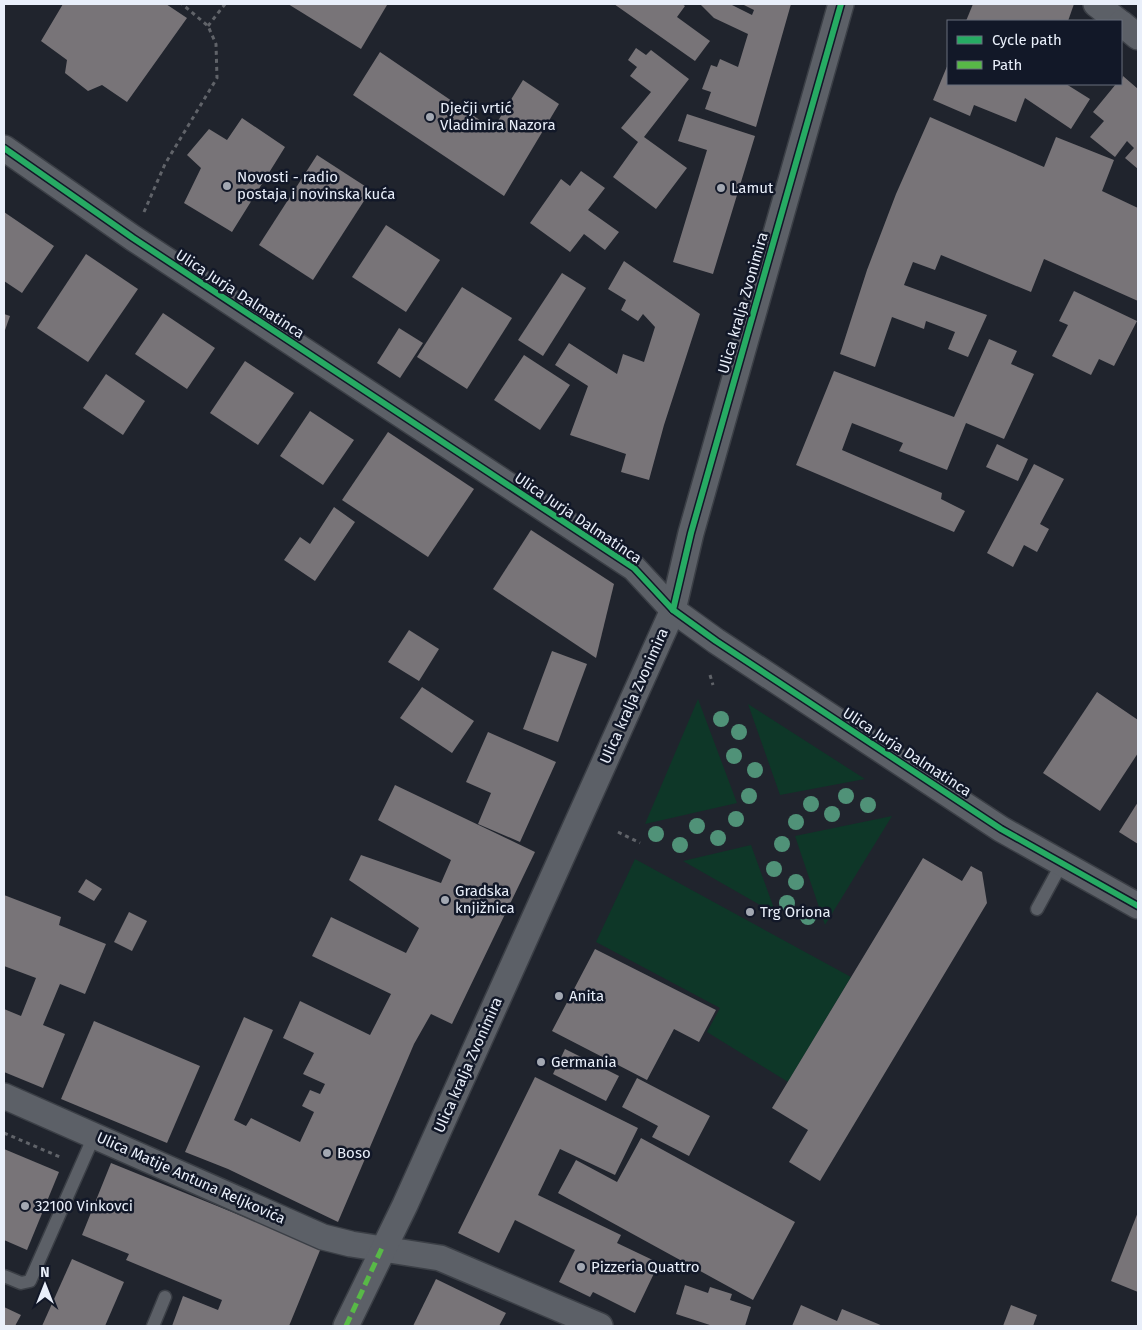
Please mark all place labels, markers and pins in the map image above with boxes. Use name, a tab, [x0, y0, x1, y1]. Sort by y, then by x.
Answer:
place label: Dječji vrtić Vladimira Nazora	[440, 99, 556, 134]
marker: Dječji vrtić Vladimira Nazora	[424, 111, 436, 123]
place label: Novosti - radio postaja i novinska kuća	[237, 168, 396, 203]
place label: Lamut	[731, 179, 774, 197]
marker: Novosti - radio postaja i novinska kuća	[221, 180, 233, 192]
marker: Lamut	[715, 182, 727, 194]
place label: Gradska knjižnica	[455, 882, 515, 917]
marker: Gradska knjižnica	[439, 894, 451, 906]
place label: Trg Oriona	[760, 903, 831, 921]
marker: Trg Oriona	[744, 906, 756, 918]
place label: Anita	[569, 987, 604, 1005]
marker: Anita	[553, 990, 565, 1002]
place label: Germania	[551, 1053, 617, 1071]
marker: Germania	[535, 1056, 547, 1068]
place label: Boso	[337, 1144, 371, 1162]
marker: Boso	[321, 1147, 333, 1159]
place label: 32100 Vinkovci	[35, 1197, 133, 1215]
marker: 32100 Vinkovci	[19, 1200, 31, 1212]
place label: Pizzeria Quattro	[591, 1258, 699, 1276]
marker: Pizzeria Quattro	[575, 1261, 587, 1273]

